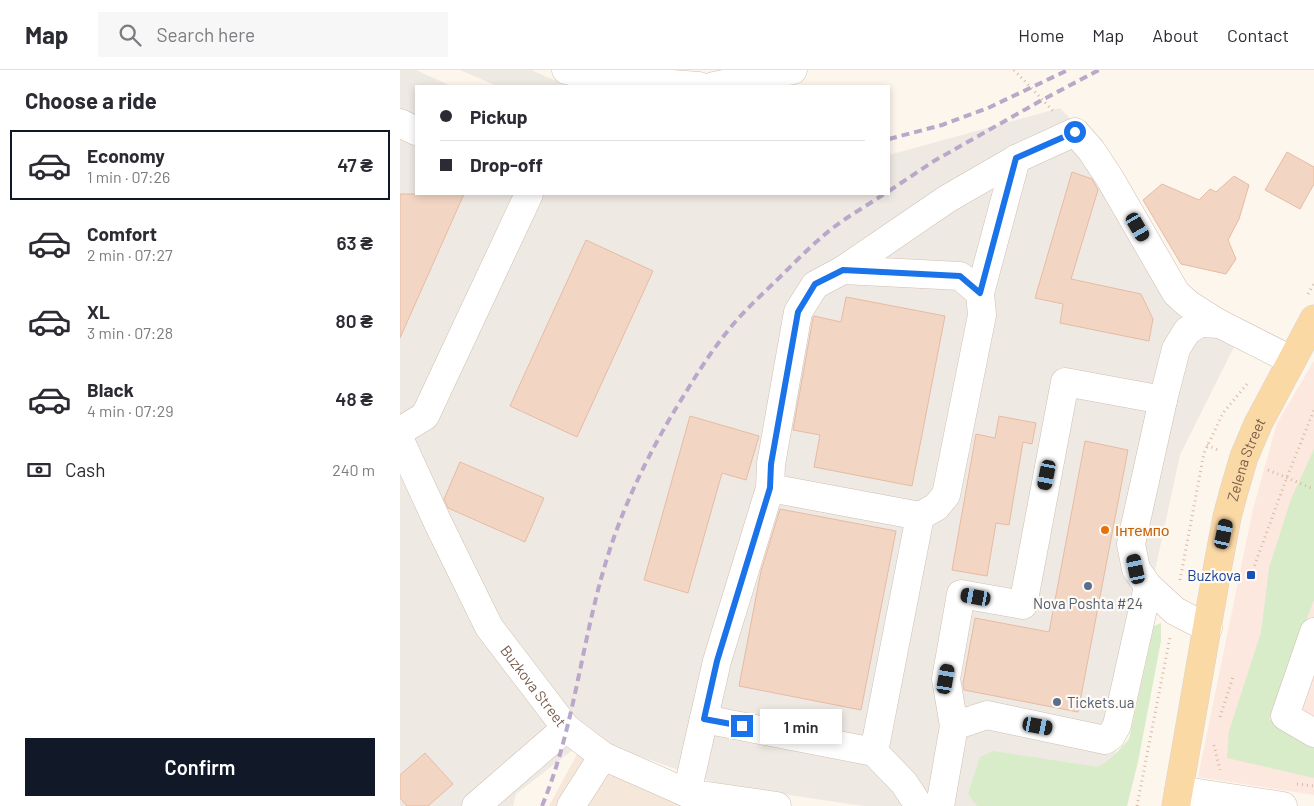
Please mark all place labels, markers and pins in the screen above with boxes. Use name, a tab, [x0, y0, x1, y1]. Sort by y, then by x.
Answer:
place label: Інтемпо	[1115, 521, 1169, 539]
marker: Інтемпо	[1099, 524, 1111, 536]
place label: Buzkova	[1187, 566, 1241, 584]
marker: Buzkova	[1245, 569, 1257, 581]
marker: Nova Poshta #24	[1082, 580, 1094, 592]
place label: Nova Poshta #24	[1033, 594, 1143, 612]
place label: Tickets.ua	[1067, 693, 1134, 711]
marker: Tickets.ua	[1051, 696, 1063, 708]

